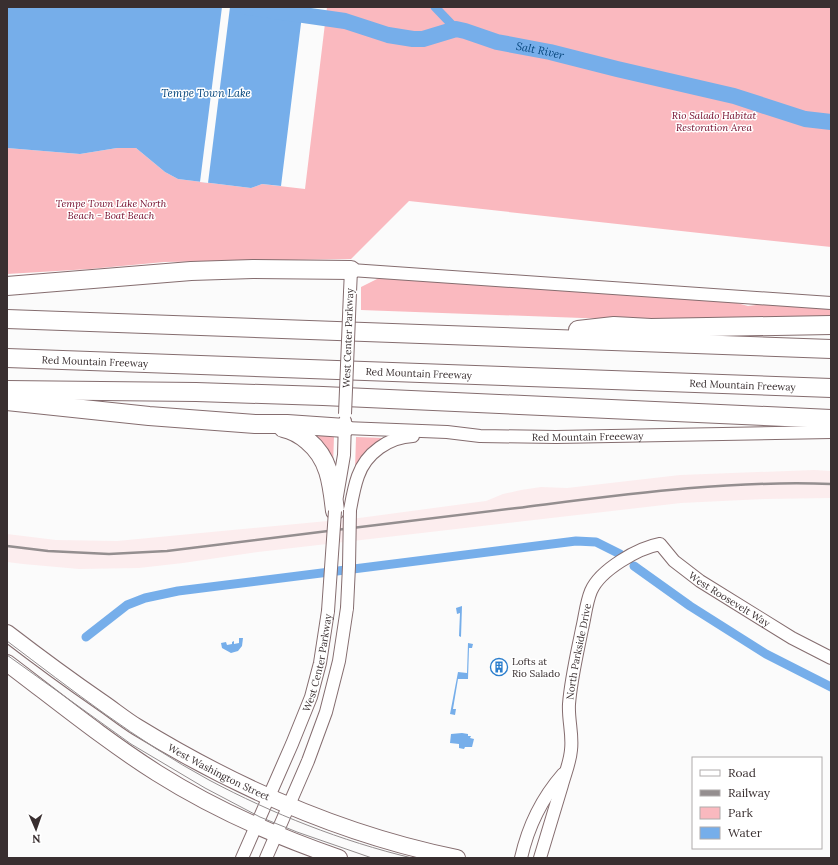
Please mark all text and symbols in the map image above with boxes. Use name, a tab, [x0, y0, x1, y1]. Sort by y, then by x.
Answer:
water label: Salt River	[515, 39, 567, 63]
water label: Tempe Town Lake	[161, 86, 251, 100]
park label: Rio Salado Habitat Restoration Area	[672, 109, 757, 134]
park label: Tempe Town Lake North Beach - Boat Beach	[56, 197, 167, 222]
street label: West Center Parkway	[340, 287, 356, 388]
street label: Red Mountain Freeway	[42, 353, 149, 370]
street label: Red Mountain Freeway	[365, 365, 473, 381]
street label: Red Mountain Freeway	[689, 376, 797, 393]
street label: Red Mountain Freeeway	[532, 429, 644, 444]
street label: West Roosevelt Way	[686, 568, 773, 630]
street label: North Parkside Drive	[563, 601, 594, 700]
street label: West Center Parkway	[299, 612, 334, 713]
place label: Lofts at Rio Salado	[512, 655, 560, 680]
building icon: Lofts at Rio Salado	[489, 657, 509, 677]
street label: West Washington Street	[166, 740, 272, 803]
legend	[692, 757, 822, 849]
text: Road	[728, 765, 756, 780]
text: Railway	[728, 785, 771, 800]
text: Park	[728, 805, 754, 820]
north arrow	[16, 809, 56, 849]
text: Water	[728, 825, 763, 840]
text: N	[31, 832, 41, 846]

